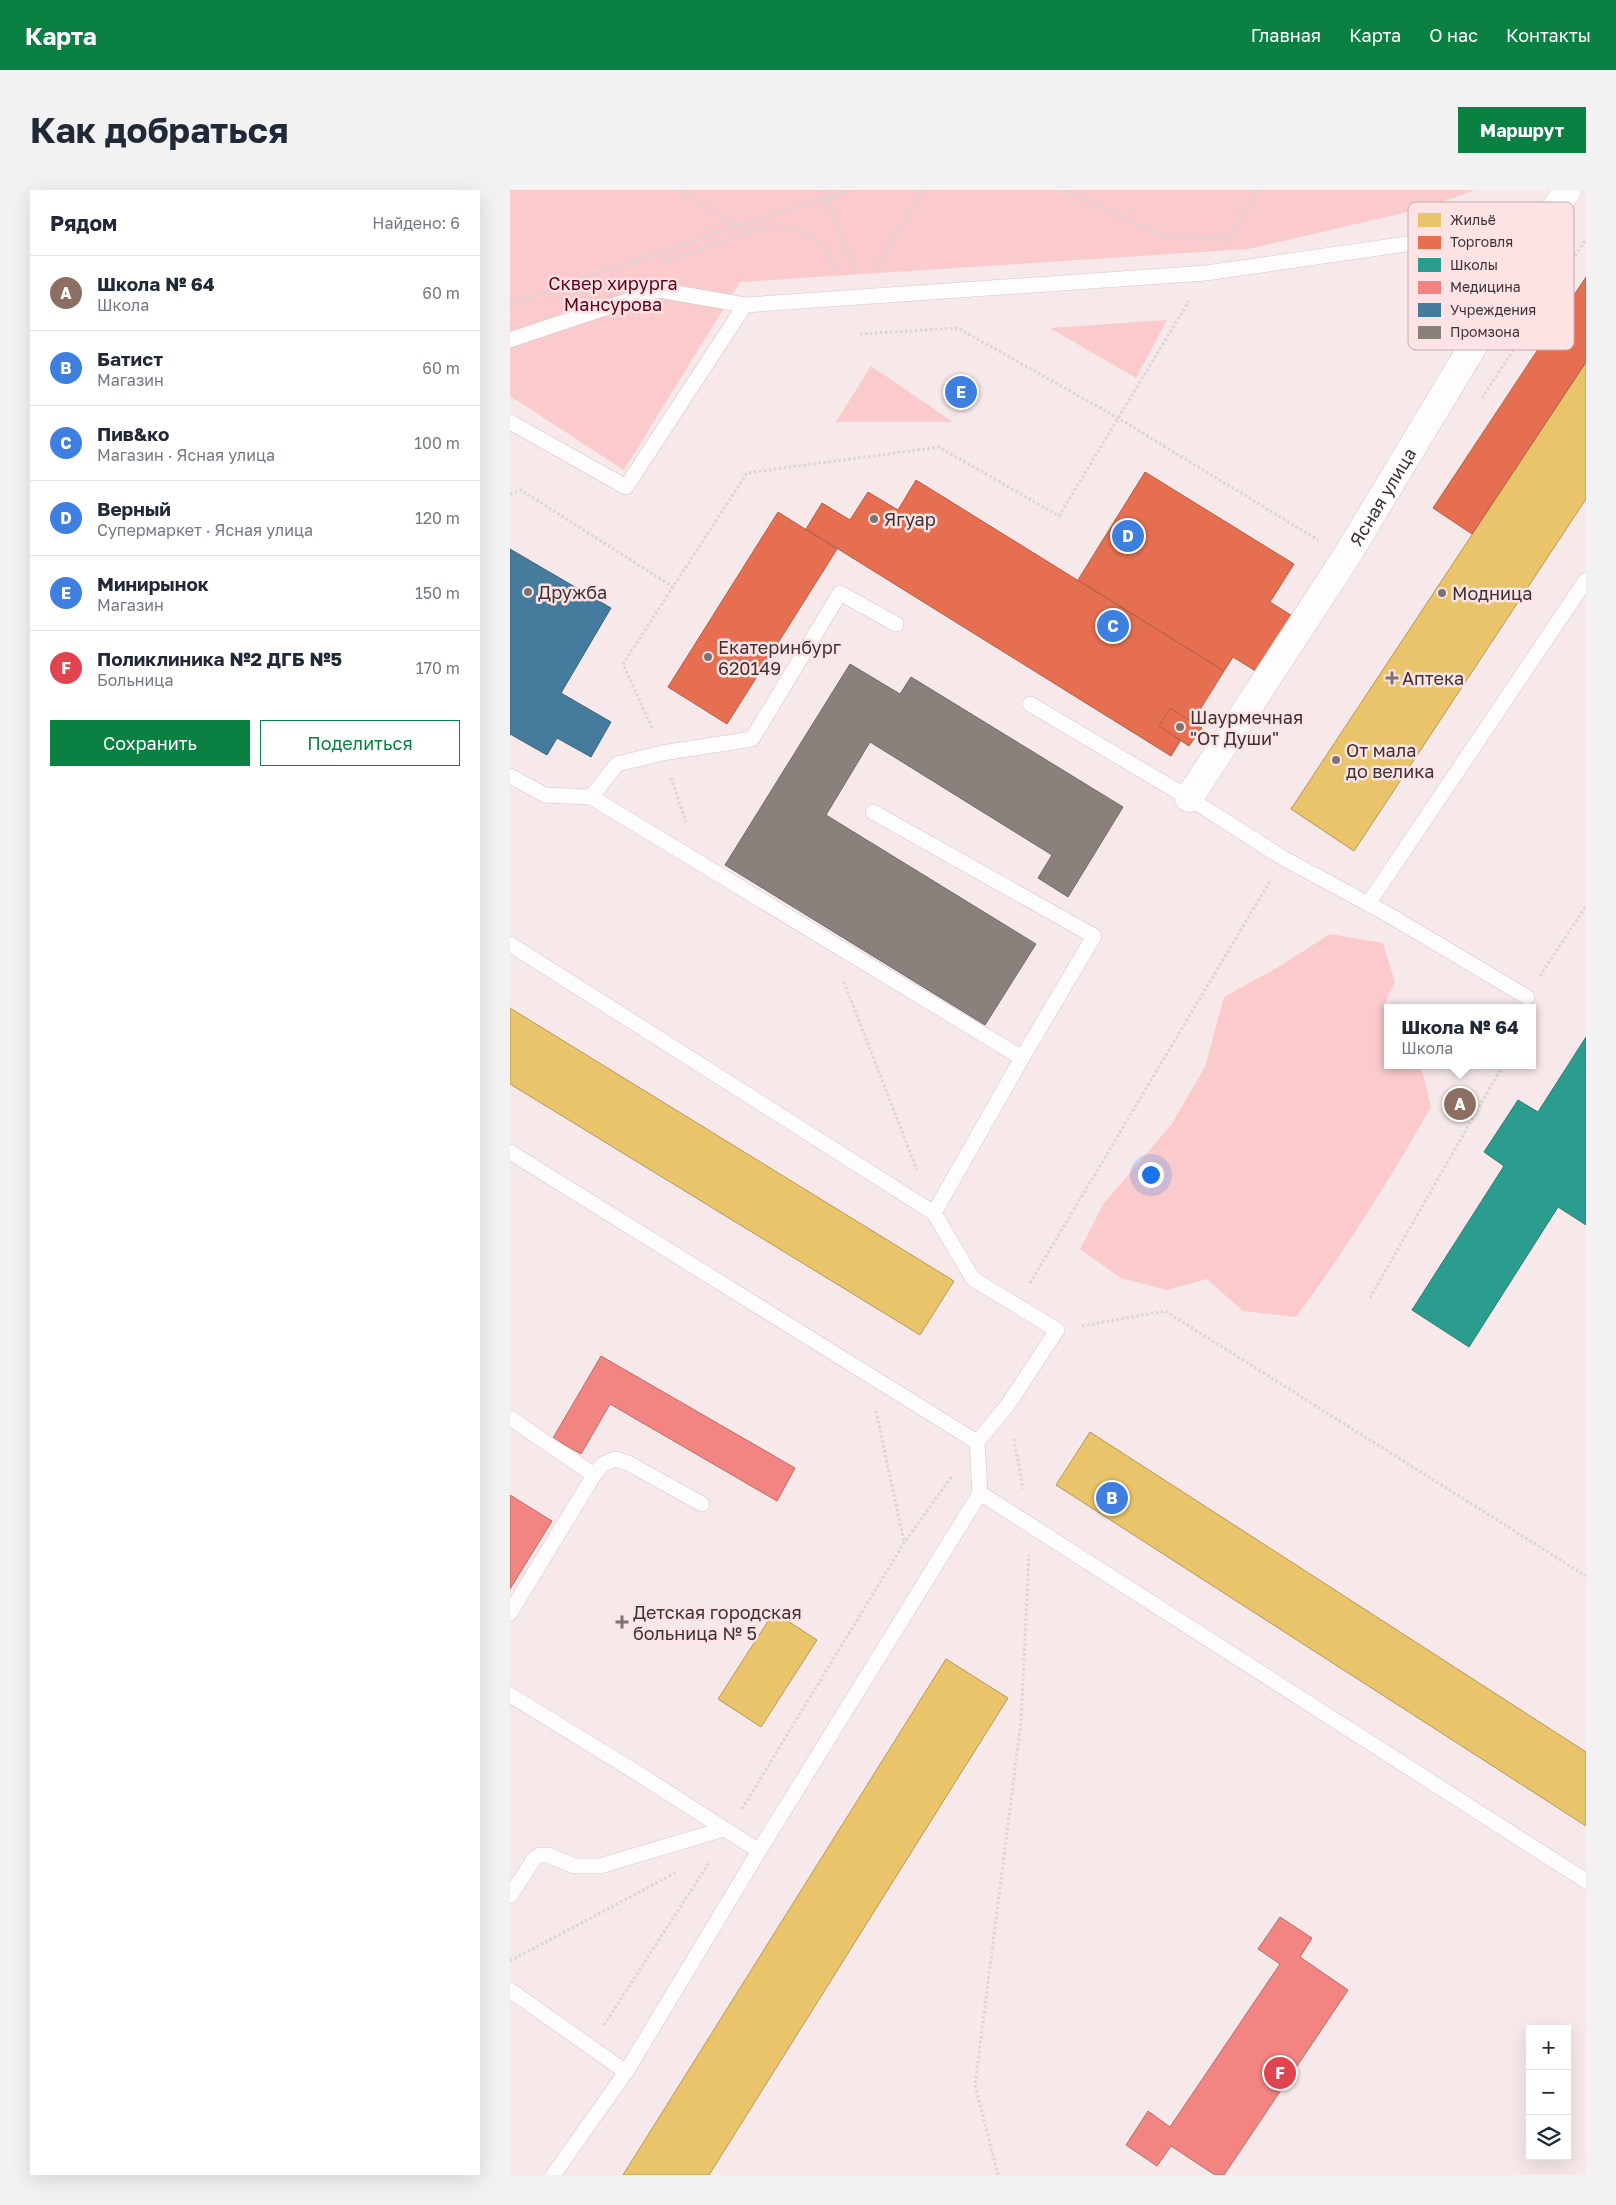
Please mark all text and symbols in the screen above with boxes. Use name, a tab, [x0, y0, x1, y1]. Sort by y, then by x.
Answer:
text: Карта	[25, 21, 97, 50]
text: Главная	[1251, 24, 1321, 46]
text: Карта	[1349, 24, 1401, 46]
text: О нас	[1429, 24, 1478, 46]
text: Контакты	[1506, 24, 1591, 46]
button: Маршрут	[1458, 107, 1586, 153]
text: Как добраться	[30, 109, 288, 151]
legend	[1408, 202, 1574, 350]
text: Рядом	[50, 210, 117, 236]
text: Жильё	[1450, 211, 1496, 228]
text: Найдено: 6	[372, 213, 460, 233]
text: Торговля	[1450, 233, 1513, 250]
text: Школы	[1450, 256, 1498, 273]
text: Школа № 64	[97, 272, 215, 295]
park label: Сквер хирурга Мансурова	[548, 272, 678, 315]
text: Медицина	[1450, 278, 1521, 295]
text: A	[60, 283, 72, 303]
text: 60 m	[422, 283, 460, 303]
text: Школа	[97, 295, 149, 315]
text: Учреждения	[1450, 301, 1536, 318]
text: Промзона	[1450, 323, 1520, 340]
text: Батист	[97, 347, 163, 370]
text: B	[60, 358, 72, 378]
text: 60 m	[422, 358, 460, 378]
text: Магазин	[97, 370, 164, 390]
pin: E	[945, 373, 977, 411]
text: Пив&ко	[97, 422, 169, 445]
text: C	[60, 433, 72, 453]
text: 100 m	[414, 433, 460, 453]
street label: Ясная улица	[1344, 444, 1420, 550]
text: Магазин · Ясная улица	[97, 445, 275, 465]
text: Верный	[97, 497, 171, 520]
text: D	[60, 508, 72, 528]
text: 120 m	[415, 508, 460, 528]
place label: Ягуар	[884, 508, 936, 530]
marker: Ягуар	[868, 513, 880, 525]
pin: D	[1112, 517, 1144, 555]
text: Супермаркет · Ясная улица	[97, 520, 313, 540]
text: Минирынок	[97, 572, 209, 595]
place label: Дружба	[538, 581, 607, 603]
place label: Модница	[1452, 582, 1532, 604]
text: E	[61, 583, 71, 603]
text: 150 m	[415, 583, 460, 603]
marker: Дружба	[522, 586, 534, 598]
marker: Модница	[1436, 587, 1448, 599]
text: Магазин	[97, 595, 164, 615]
pin: C	[1097, 607, 1129, 645]
place label: Екатеринбург 620149	[718, 636, 841, 679]
text: Поликлиника №2 ДГБ №5	[97, 647, 342, 670]
marker: Екатеринбург 620149	[702, 651, 714, 663]
text: F	[61, 658, 71, 678]
text: 170 m	[416, 658, 460, 678]
place label: Аптека	[1402, 667, 1464, 689]
text: Больница	[97, 670, 173, 690]
marker: Аптека	[1386, 672, 1398, 684]
place label: Шаурмечная "От Души"	[1190, 706, 1303, 749]
button: Сохранить	[50, 720, 250, 766]
button: Поделиться	[260, 720, 460, 766]
marker: Шаурмечная "От Души"	[1174, 721, 1186, 733]
place label: От мала до велика	[1346, 739, 1434, 782]
marker: От мала до велика	[1330, 754, 1342, 766]
popup	[1384, 1004, 1536, 1069]
text: Школа № 64	[1401, 1015, 1519, 1038]
text: Школа	[1401, 1038, 1453, 1058]
pin: A	[1444, 1085, 1476, 1123]
your location	[1138, 1162, 1164, 1188]
pin: B	[1096, 1479, 1128, 1517]
place label: Детская городская больница № 5	[633, 1601, 802, 1644]
marker: Детская городская больница № 5	[615, 1615, 629, 1629]
map controls	[1526, 2025, 1571, 2160]
button: +	[1526, 2025, 1571, 2070]
pin: F	[1264, 2054, 1296, 2092]
button: −	[1526, 2070, 1571, 2115]
button: layers	[1526, 2115, 1571, 2160]

